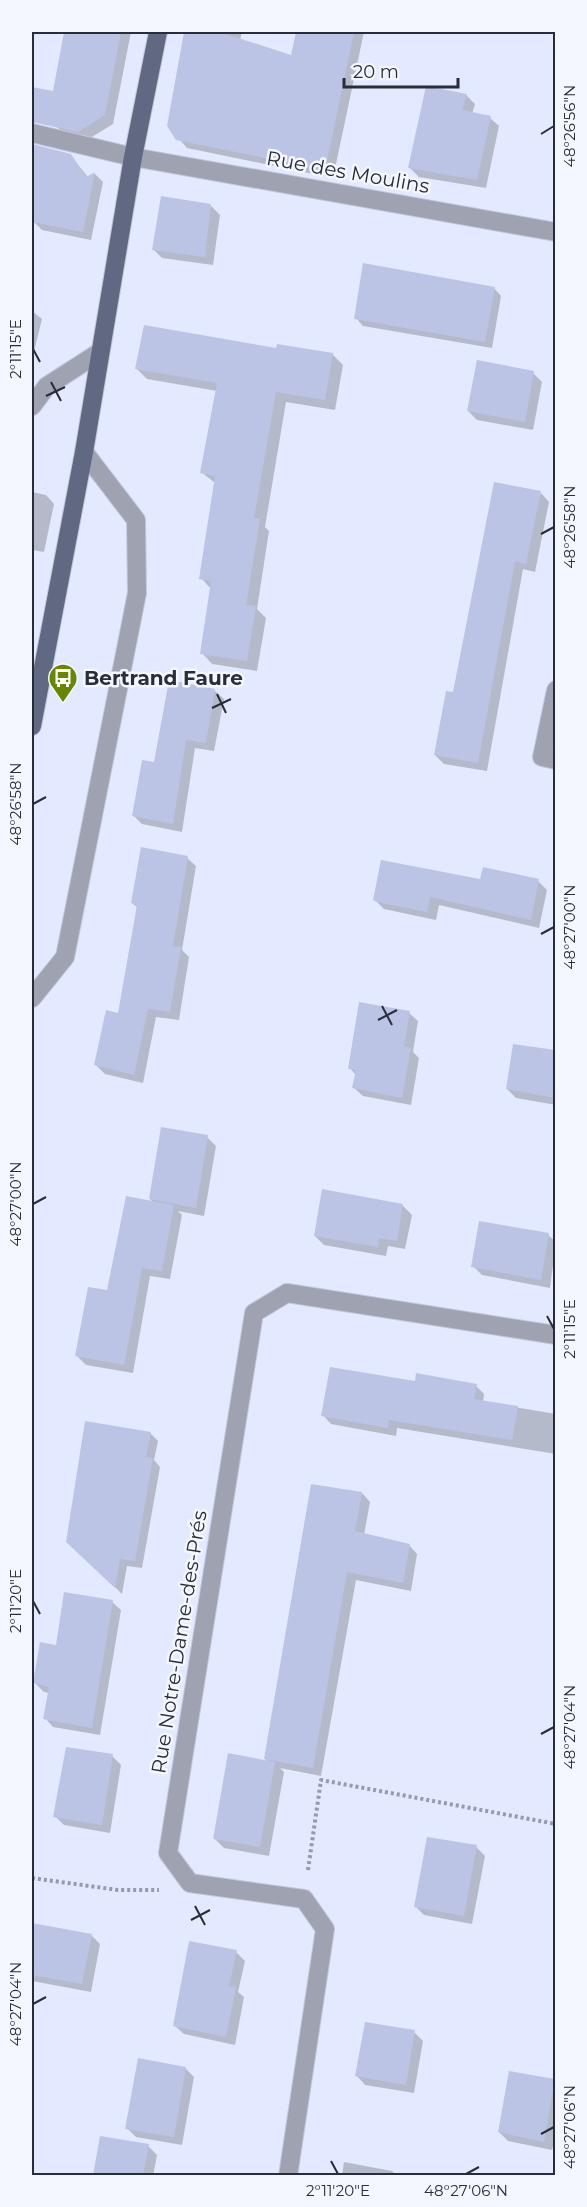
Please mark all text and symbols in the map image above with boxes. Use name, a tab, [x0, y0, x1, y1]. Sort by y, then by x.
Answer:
scale bar	[344, 51, 458, 89]
text: 20 m	[353, 61, 399, 83]
text: 48°26'56"N	[560, 85, 579, 167]
street label: Rue des Moulins	[265, 146, 432, 198]
text: 2°11'15"E	[6, 319, 25, 379]
text: 48°26'58"N	[560, 486, 579, 568]
bus stop icon: Bertrand Faure	[47, 662, 79, 704]
place label: Bertrand Faure	[84, 666, 243, 690]
text: 48°26'58"N	[6, 763, 25, 845]
text: 48°27'00"N	[560, 884, 579, 970]
text: 48°27'00"N	[6, 1161, 25, 1247]
text: 2°11'15"E	[560, 1299, 579, 1359]
street label: Rue Notre-Dame-des-Prés	[146, 1509, 212, 1775]
text: 2°11'20"E	[6, 1569, 25, 1633]
text: 48°27'04"N	[560, 1685, 579, 1769]
text: 48°27'04"N	[6, 1962, 25, 2046]
text: 48°27'06"N	[560, 2085, 579, 2169]
text: 2°11'20"E	[306, 2181, 370, 2200]
text: 48°27'06"N	[424, 2181, 508, 2200]

